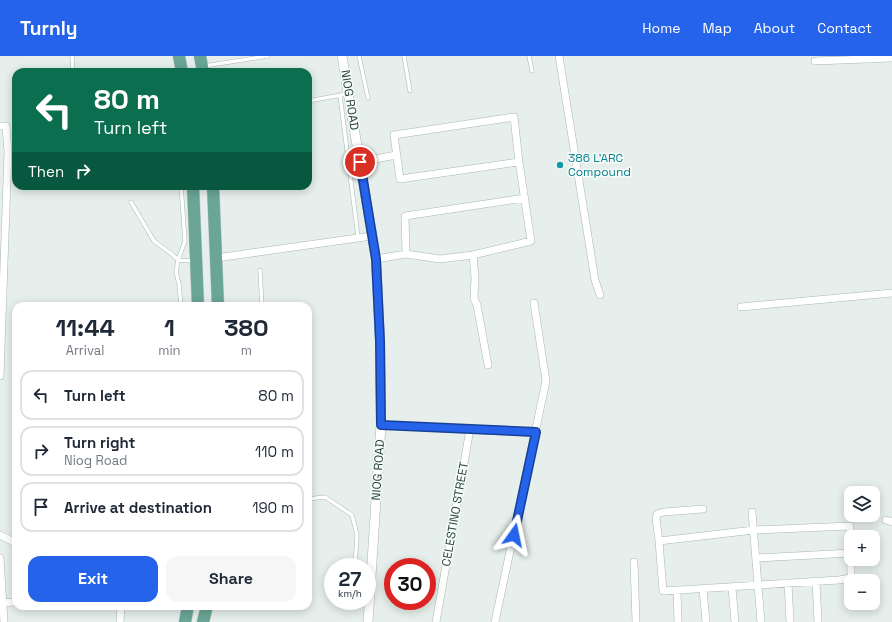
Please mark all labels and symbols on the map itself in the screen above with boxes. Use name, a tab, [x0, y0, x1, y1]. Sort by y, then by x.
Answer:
street label: NIOG ROAD	[337, 69, 363, 131]
pin	[343, 145, 377, 179]
place label: 386 L'ARC Compound	[568, 150, 631, 180]
marker: 386 L'ARC Compound	[555, 160, 565, 170]
street label: NIOG ROAD	[368, 439, 388, 501]
street label: CELESTINO STREET	[438, 460, 472, 568]
position arrow	[493, 514, 535, 556]
speed limit sign: 30	[384, 558, 436, 610]

